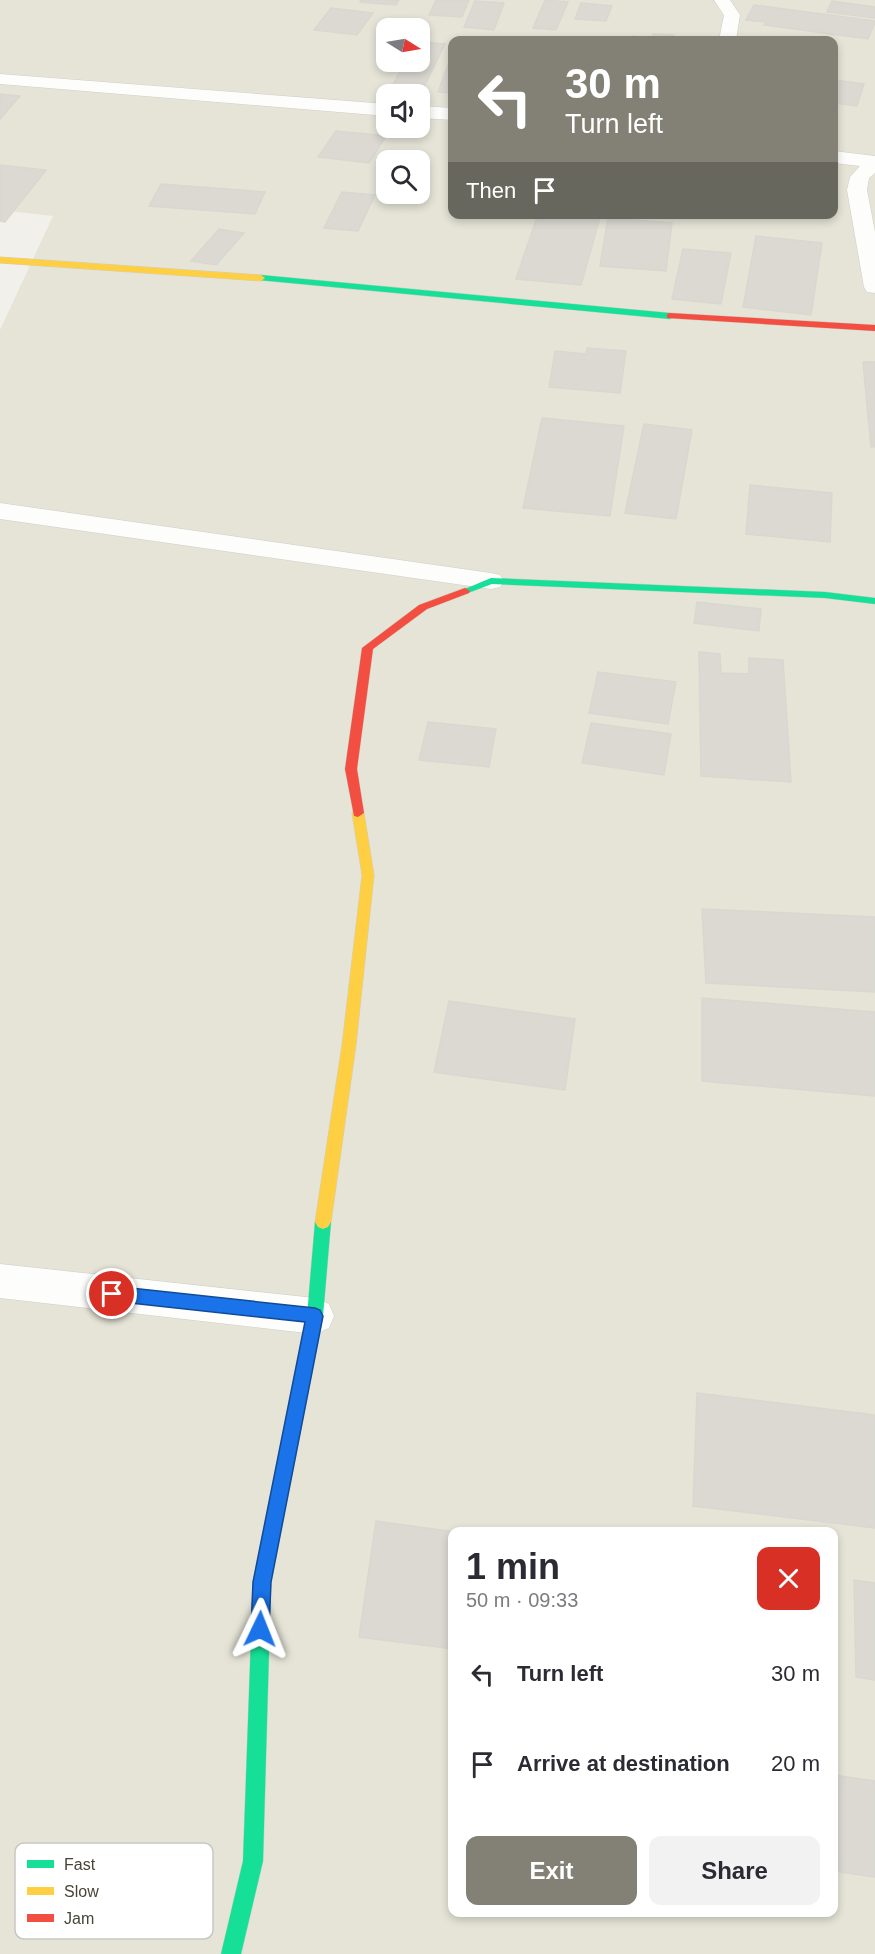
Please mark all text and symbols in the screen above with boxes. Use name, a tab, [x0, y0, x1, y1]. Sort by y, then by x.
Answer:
north arrow	[376, 18, 430, 72]
map controls	[376, 18, 430, 204]
icon: left	[466, 60, 544, 138]
text: 30 m	[565, 60, 661, 107]
button: sound	[376, 84, 430, 138]
text: Turn left	[565, 109, 663, 139]
button: search	[376, 150, 430, 204]
icon: arrive	[528, 174, 561, 207]
text: Then	[466, 178, 516, 203]
pin	[86, 1268, 137, 1319]
icon: arrive	[95, 1277, 128, 1310]
text: 1 min	[466, 1546, 560, 1587]
button: close	[757, 1547, 820, 1610]
text: 50 m · 09:33	[466, 1589, 578, 1611]
position arrow	[228, 1597, 292, 1661]
icon: left	[466, 1658, 499, 1691]
text: Turn left	[517, 1661, 603, 1686]
text: 30 m	[771, 1661, 820, 1686]
icon: arrive	[466, 1748, 499, 1781]
text: Arrive at destination	[517, 1751, 730, 1776]
text: 20 m	[771, 1751, 820, 1776]
button: Exit	[466, 1836, 637, 1905]
button: Share	[649, 1836, 820, 1905]
legend	[15, 1843, 213, 1939]
text: Fast	[64, 1856, 96, 1873]
text: Slow	[64, 1883, 99, 1900]
text: Jam	[64, 1910, 94, 1927]

